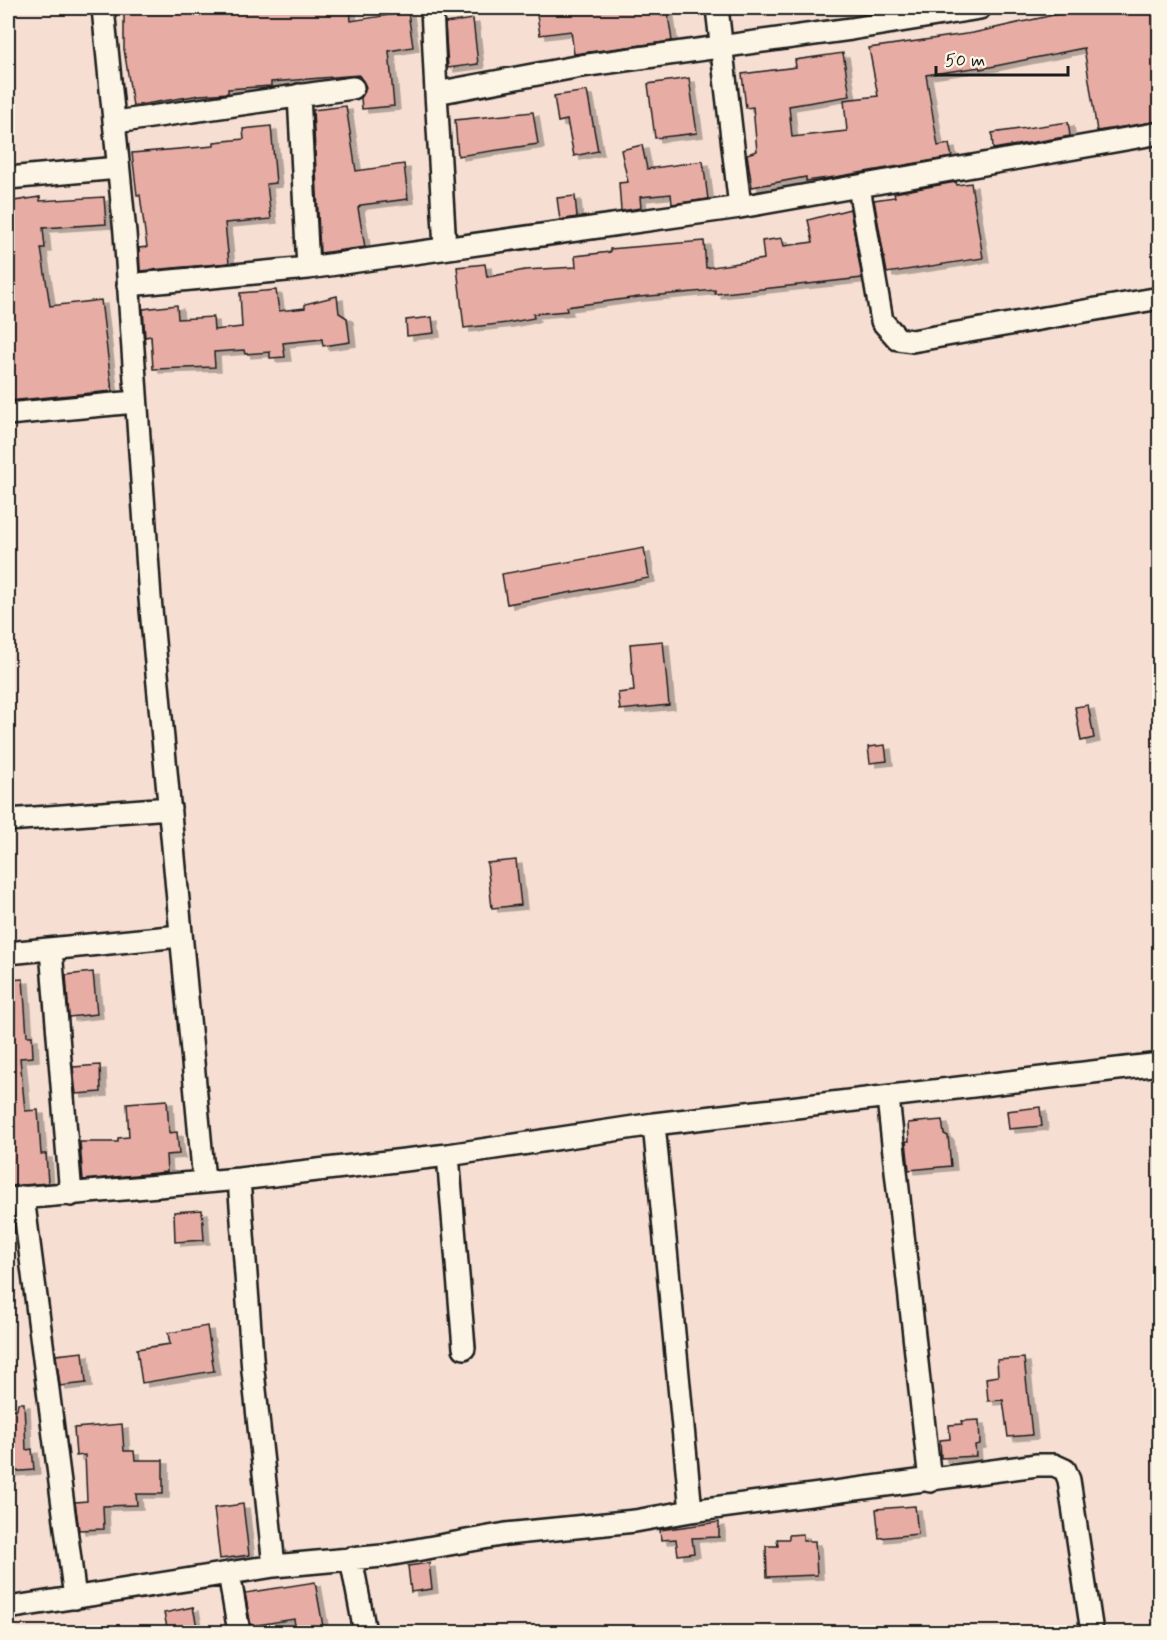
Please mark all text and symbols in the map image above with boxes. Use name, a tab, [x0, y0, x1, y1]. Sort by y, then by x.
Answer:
scale bar	[936, 39, 1068, 77]
text: 50 m	[945, 49, 985, 73]

